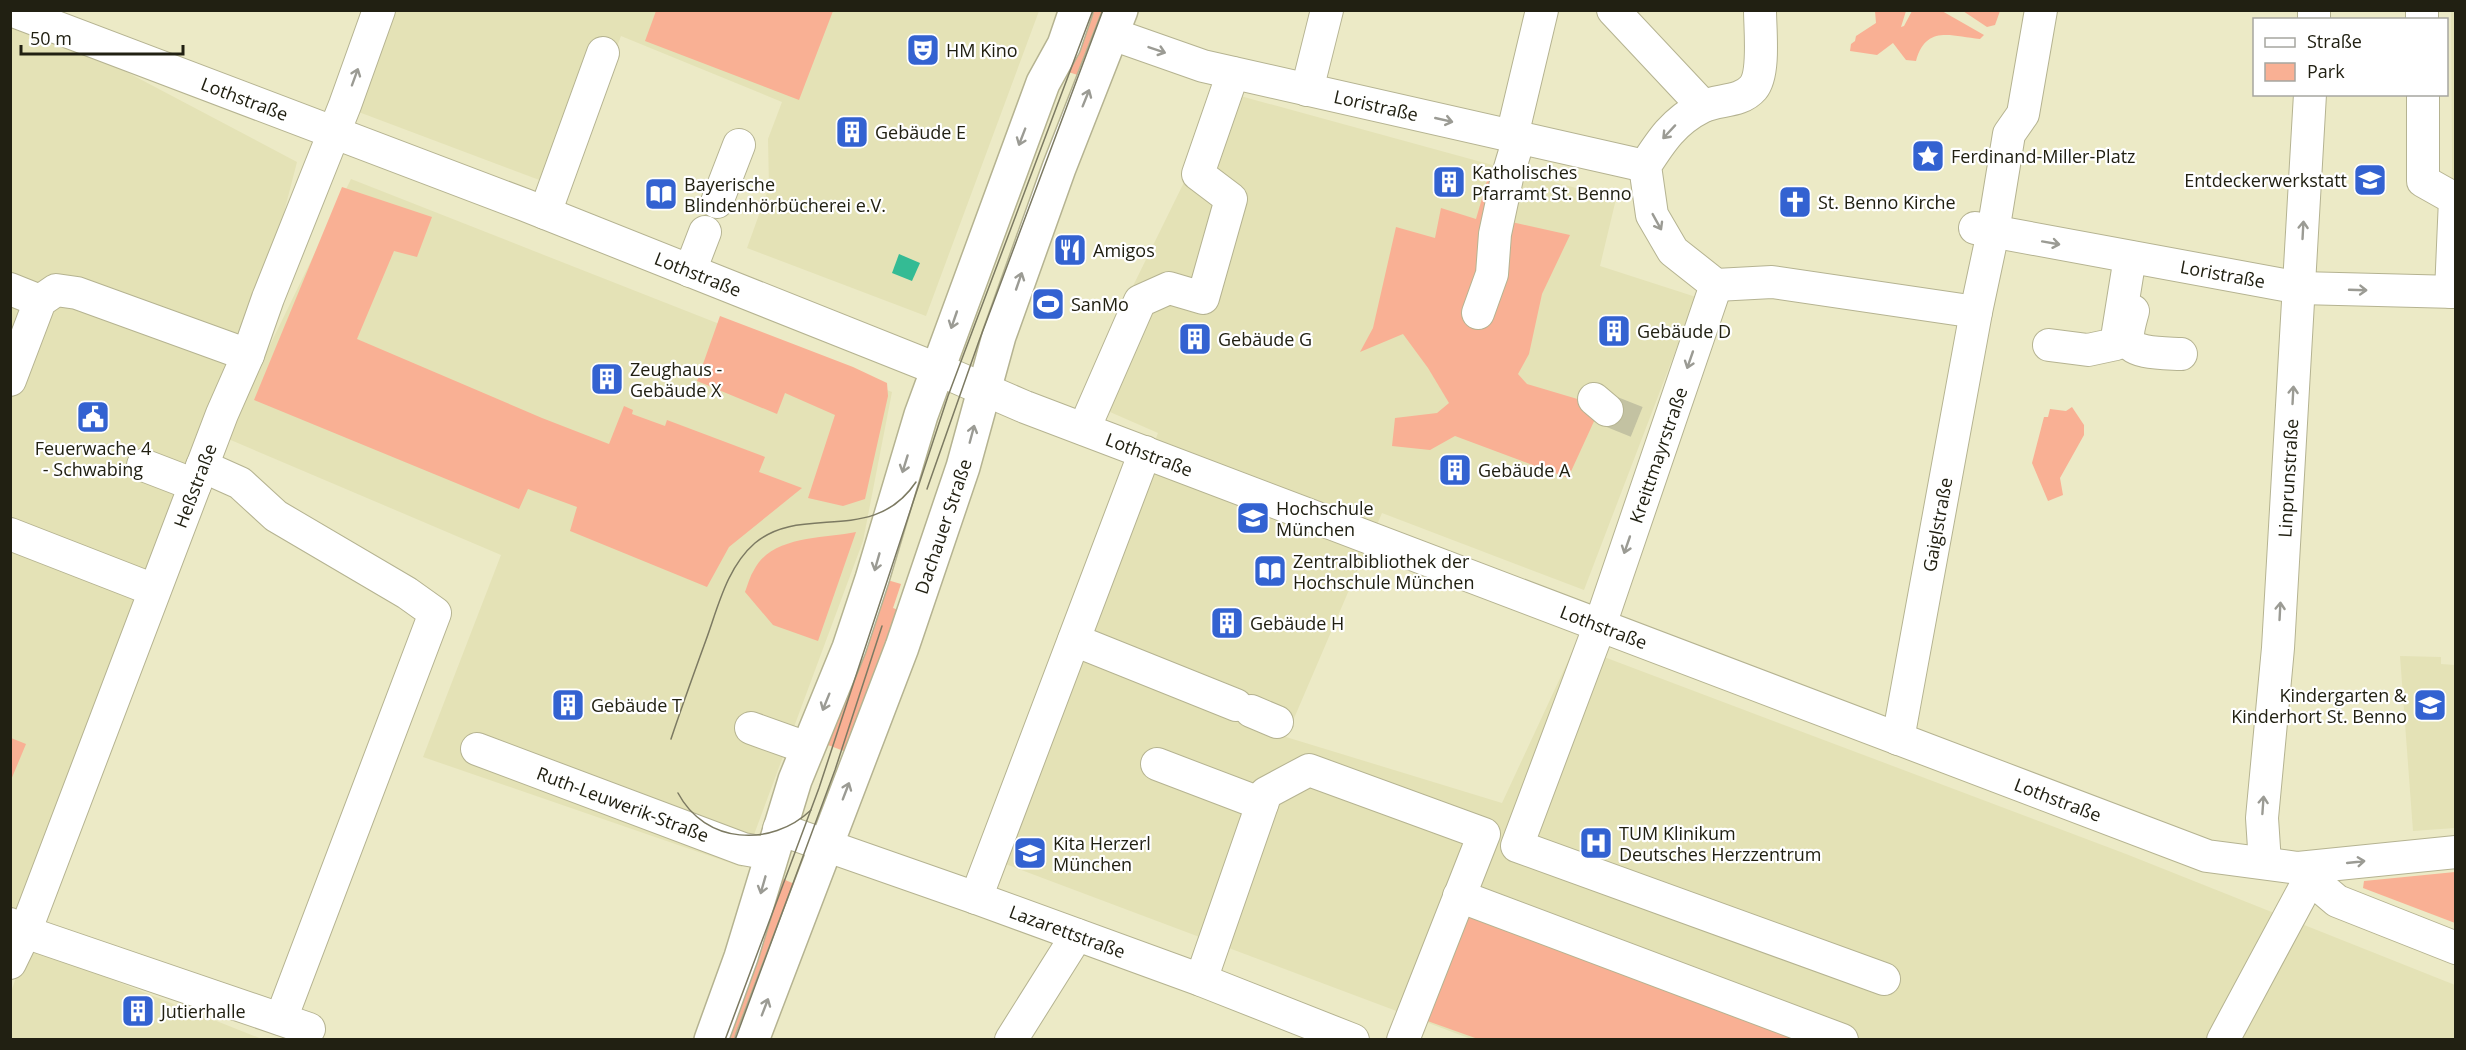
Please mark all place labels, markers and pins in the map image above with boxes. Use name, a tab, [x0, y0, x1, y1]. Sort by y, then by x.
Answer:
theatre icon: HM Kino	[905, 32, 941, 68]
place label: HM Kino	[946, 38, 1018, 62]
building icon: Gebäude E	[834, 114, 870, 150]
place label: Gebäude E	[875, 120, 966, 144]
place icon: Ferdinand-Miller-Platz	[1910, 138, 1946, 174]
place label: Ferdinand-Miller-Platz	[1951, 144, 2136, 168]
place label: Katholisches Pfarramt St. Benno	[1472, 160, 1632, 205]
school or university icon: Entdeckerwerkstatt	[2352, 162, 2388, 198]
building icon: Katholisches Pfarramt St. Benno	[1431, 164, 1467, 200]
place label: Entdeckerwerkstatt	[2184, 168, 2347, 192]
place label: Bayerische Blindenhörbücherei e.V.	[684, 172, 886, 217]
library icon: Bayerische Blindenhörbücherei e.V.	[643, 176, 679, 212]
church icon: St. Benno Kirche	[1777, 184, 1813, 220]
place label: St. Benno Kirche	[1818, 190, 1956, 214]
restaurant icon: Amigos	[1052, 232, 1088, 268]
place label: Amigos	[1093, 238, 1155, 262]
sports icon: SanMo	[1030, 286, 1066, 322]
place label: SanMo	[1071, 292, 1129, 316]
building icon: Gebäude D	[1596, 313, 1632, 349]
place label: Gebäude D	[1637, 319, 1731, 343]
building icon: Gebäude G	[1177, 321, 1213, 357]
place label: Gebäude G	[1218, 327, 1312, 351]
place label: Zeughaus - Gebäude X	[630, 357, 723, 402]
building icon: Zeughaus - Gebäude X	[589, 361, 625, 397]
public building icon: Feuerwache 4 - Schwabing	[75, 399, 111, 435]
place label: Feuerwache 4 - Schwabing	[35, 436, 151, 481]
building icon: Gebäude A	[1437, 452, 1473, 488]
place label: Gebäude A	[1478, 458, 1571, 482]
place label: Hochschule München	[1276, 496, 1374, 541]
school or university icon: Hochschule München	[1235, 500, 1271, 536]
place label: Zentralbibliothek der Hochschule München	[1293, 549, 1474, 594]
library icon: Zentralbibliothek der Hochschule München	[1252, 553, 1288, 589]
building icon: Gebäude H	[1209, 605, 1245, 641]
place label: Gebäude H	[1250, 611, 1344, 635]
place label: Kindergarten & Kinderhort St. Benno	[2231, 683, 2408, 728]
building icon: Gebäude T	[550, 687, 586, 723]
school or university icon: Kindergarten & Kinderhort St. Benno	[2412, 687, 2448, 723]
place label: Gebäude T	[591, 693, 682, 717]
place label: TUM Klinikum Deutsches Herzzentrum	[1619, 821, 1821, 866]
hospital icon: TUM Klinikum Deutsches Herzzentrum	[1578, 825, 1614, 861]
place label: Kita Herzerl München	[1053, 831, 1151, 876]
school or university icon: Kita Herzerl München	[1012, 835, 1048, 871]
building icon: Jutierhalle	[120, 993, 156, 1029]
place label: Jutierhalle	[159, 999, 246, 1023]

